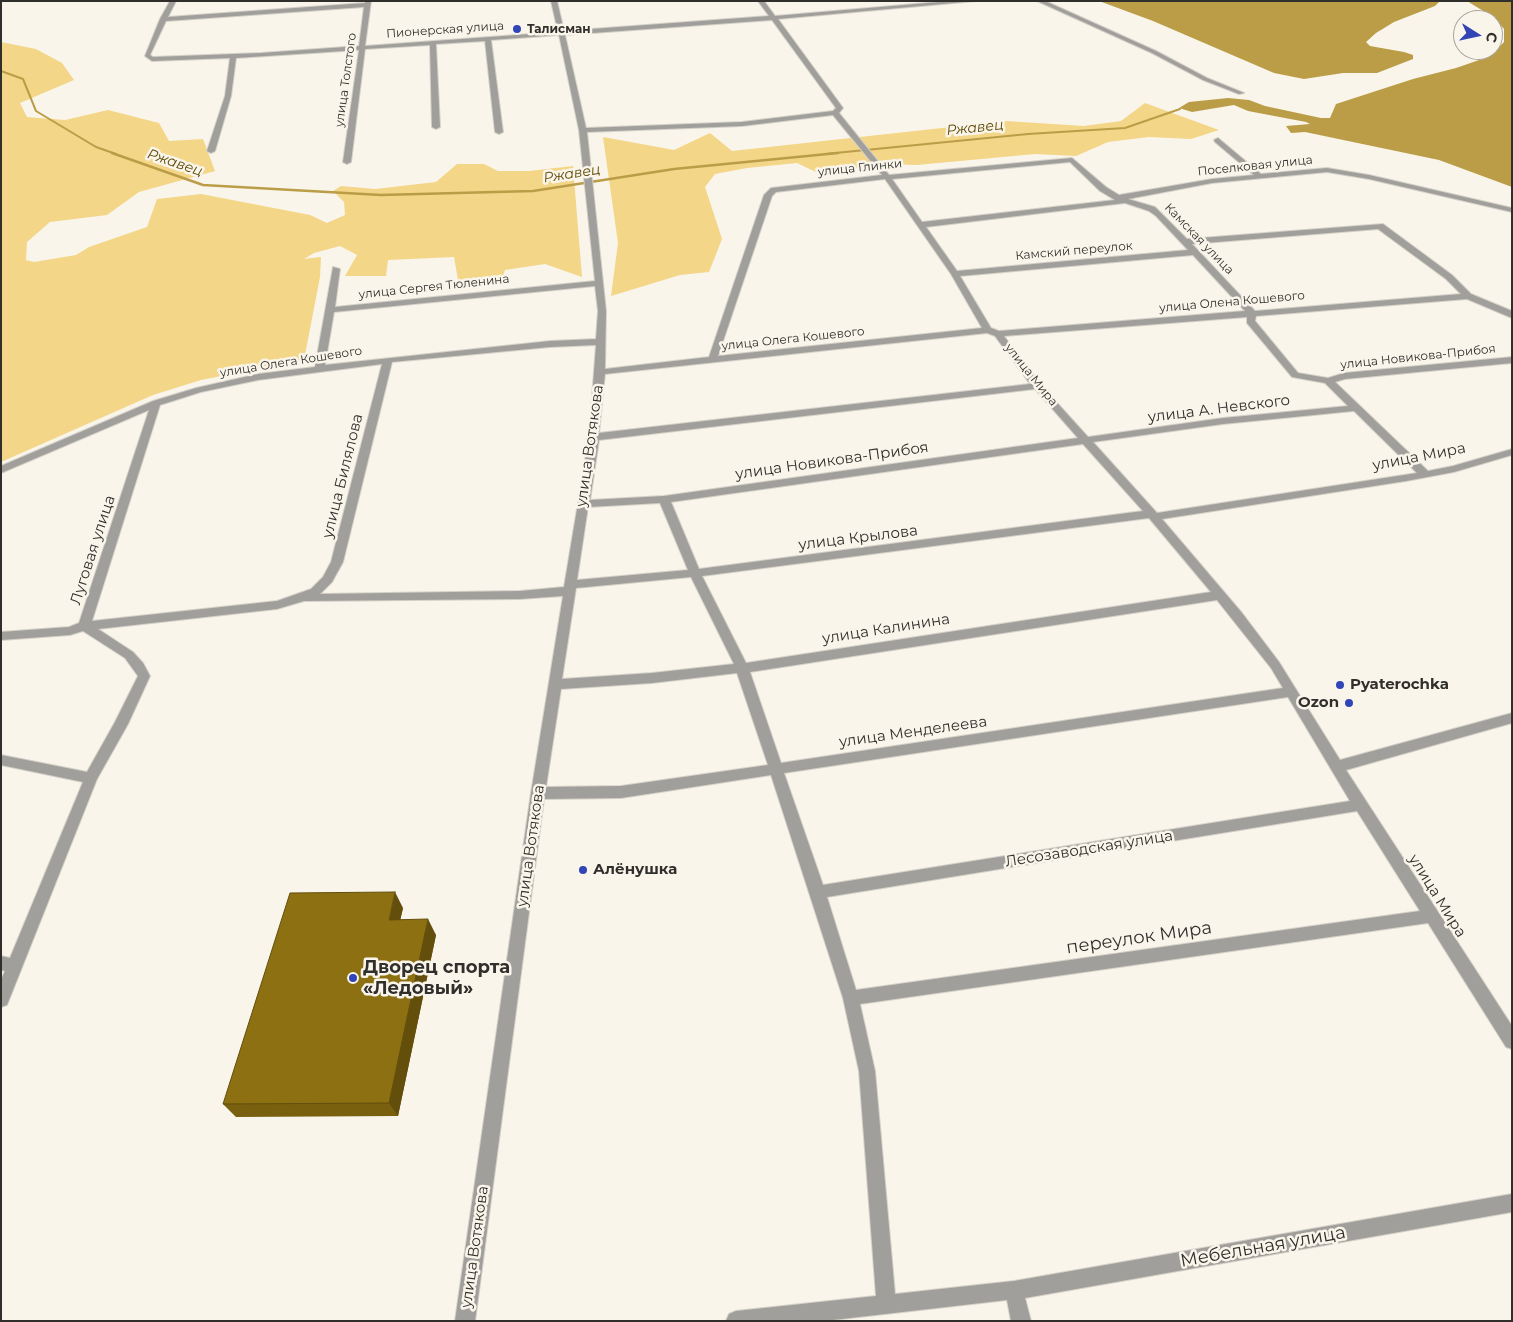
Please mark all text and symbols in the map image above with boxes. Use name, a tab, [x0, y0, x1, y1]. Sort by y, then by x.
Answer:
north arrow	[1453, 10, 1503, 60]
street label: Пионерская улица	[386, 19, 504, 41]
place label: Талисман	[527, 22, 591, 36]
marker: Талисман	[511, 23, 523, 35]
text: С	[1482, 31, 1502, 44]
street label: улица Толстого	[332, 32, 360, 128]
water label: Ржавец	[946, 117, 1004, 139]
water label: Ржавец	[145, 146, 205, 180]
street label: Поселковая улица	[1197, 153, 1313, 179]
street label: улица Глинки	[817, 156, 903, 180]
water label: Ржавец	[542, 161, 602, 187]
street label: Камская улица	[1161, 200, 1237, 278]
street label: Камский переулок	[1015, 239, 1133, 263]
street label: улица Сергея Тюленина	[358, 272, 510, 302]
street label: улица Олена Кошевого	[1159, 288, 1305, 316]
street label: улица Олега Кошевого	[721, 324, 865, 354]
street label: улица Мира	[1002, 341, 1060, 409]
street label: улица Новикова-Прибоя	[1340, 342, 1496, 372]
street label: улица Олега Кошевого	[219, 344, 363, 380]
street label: улица Вотякова	[573, 384, 607, 508]
street label: улица А. Невского	[1147, 391, 1291, 427]
street label: улица Билялова	[319, 412, 367, 540]
street label: улица Новикова-Прибоя	[734, 439, 930, 483]
street label: улица Мира	[1371, 439, 1467, 475]
street label: Луговая улица	[67, 493, 119, 607]
street label: улица Крылова	[797, 522, 919, 554]
street label: улица Калинина	[821, 610, 951, 648]
place label: Pyaterochka	[1350, 676, 1449, 694]
marker: Pyaterochka	[1334, 679, 1346, 691]
place label: Ozon	[1298, 694, 1339, 712]
marker: Ozon	[1343, 697, 1355, 709]
street label: улица Менделеева	[838, 713, 988, 751]
street label: улица Вотякова	[514, 784, 548, 908]
street label: Лесозаводская улица	[1004, 827, 1174, 871]
street label: улица Мира	[1404, 851, 1470, 941]
place label: Алёнушка	[593, 861, 677, 879]
marker: Алёнушка	[577, 864, 589, 876]
street label: переулок Мира	[1065, 917, 1213, 959]
place label: Дворец спорта «Ледовый»	[363, 957, 510, 1000]
marker: Дворец спорта «Ледовый»	[347, 972, 359, 984]
street label: улица Вотякова	[458, 1185, 492, 1309]
street label: Мебельная улица	[1179, 1222, 1347, 1272]

